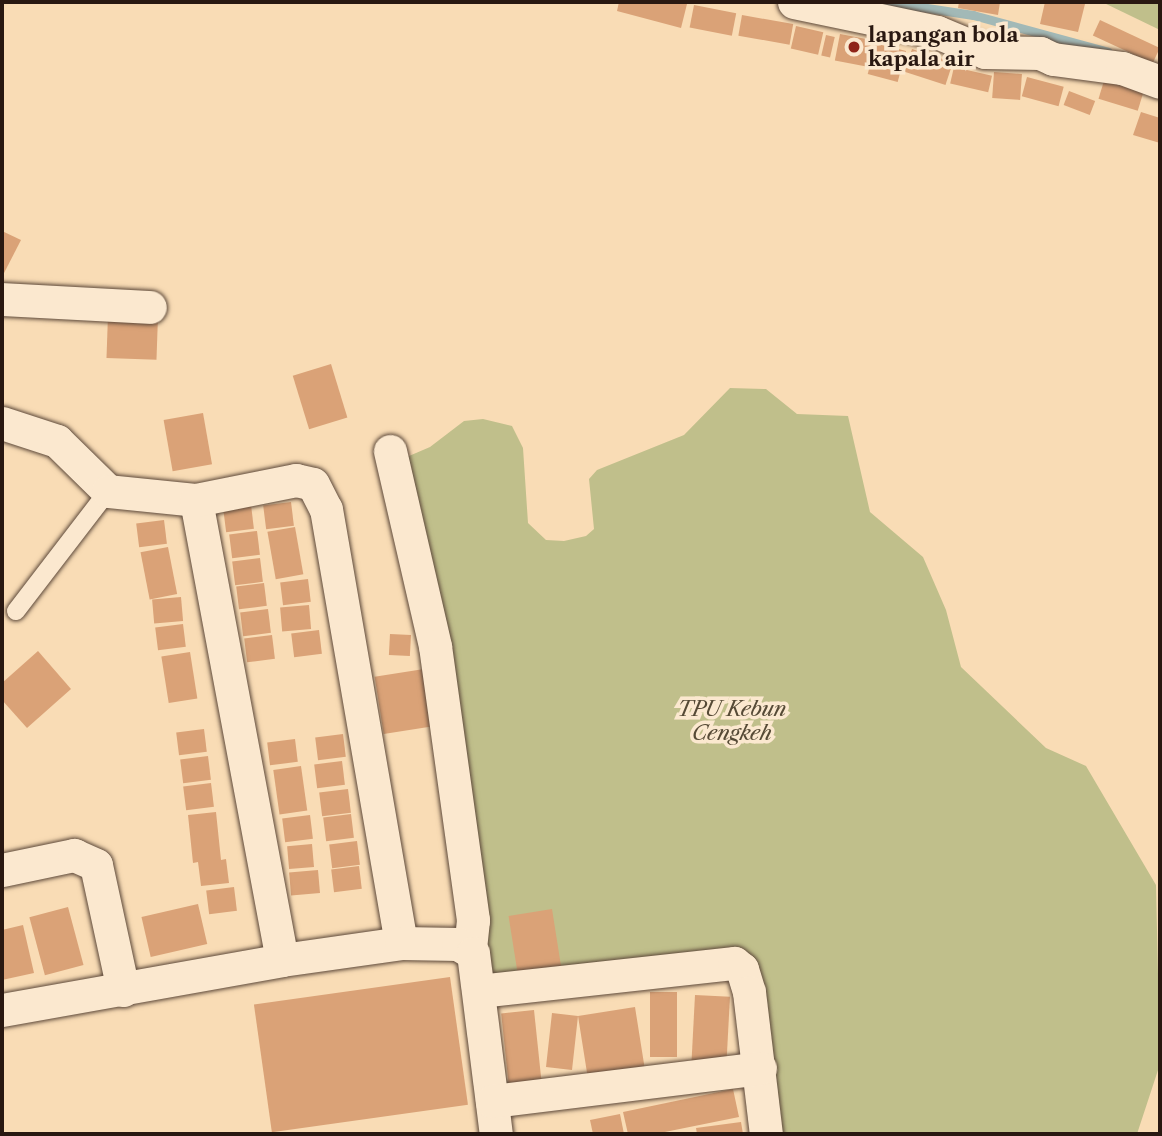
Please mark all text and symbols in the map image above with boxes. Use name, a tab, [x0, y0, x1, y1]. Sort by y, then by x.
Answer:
place label: lapangan bola kapala air	[868, 22, 1019, 72]
marker: lapangan bola kapala air	[846, 39, 862, 55]
park label: TPU Kebun Cengkeh	[678, 696, 786, 746]

